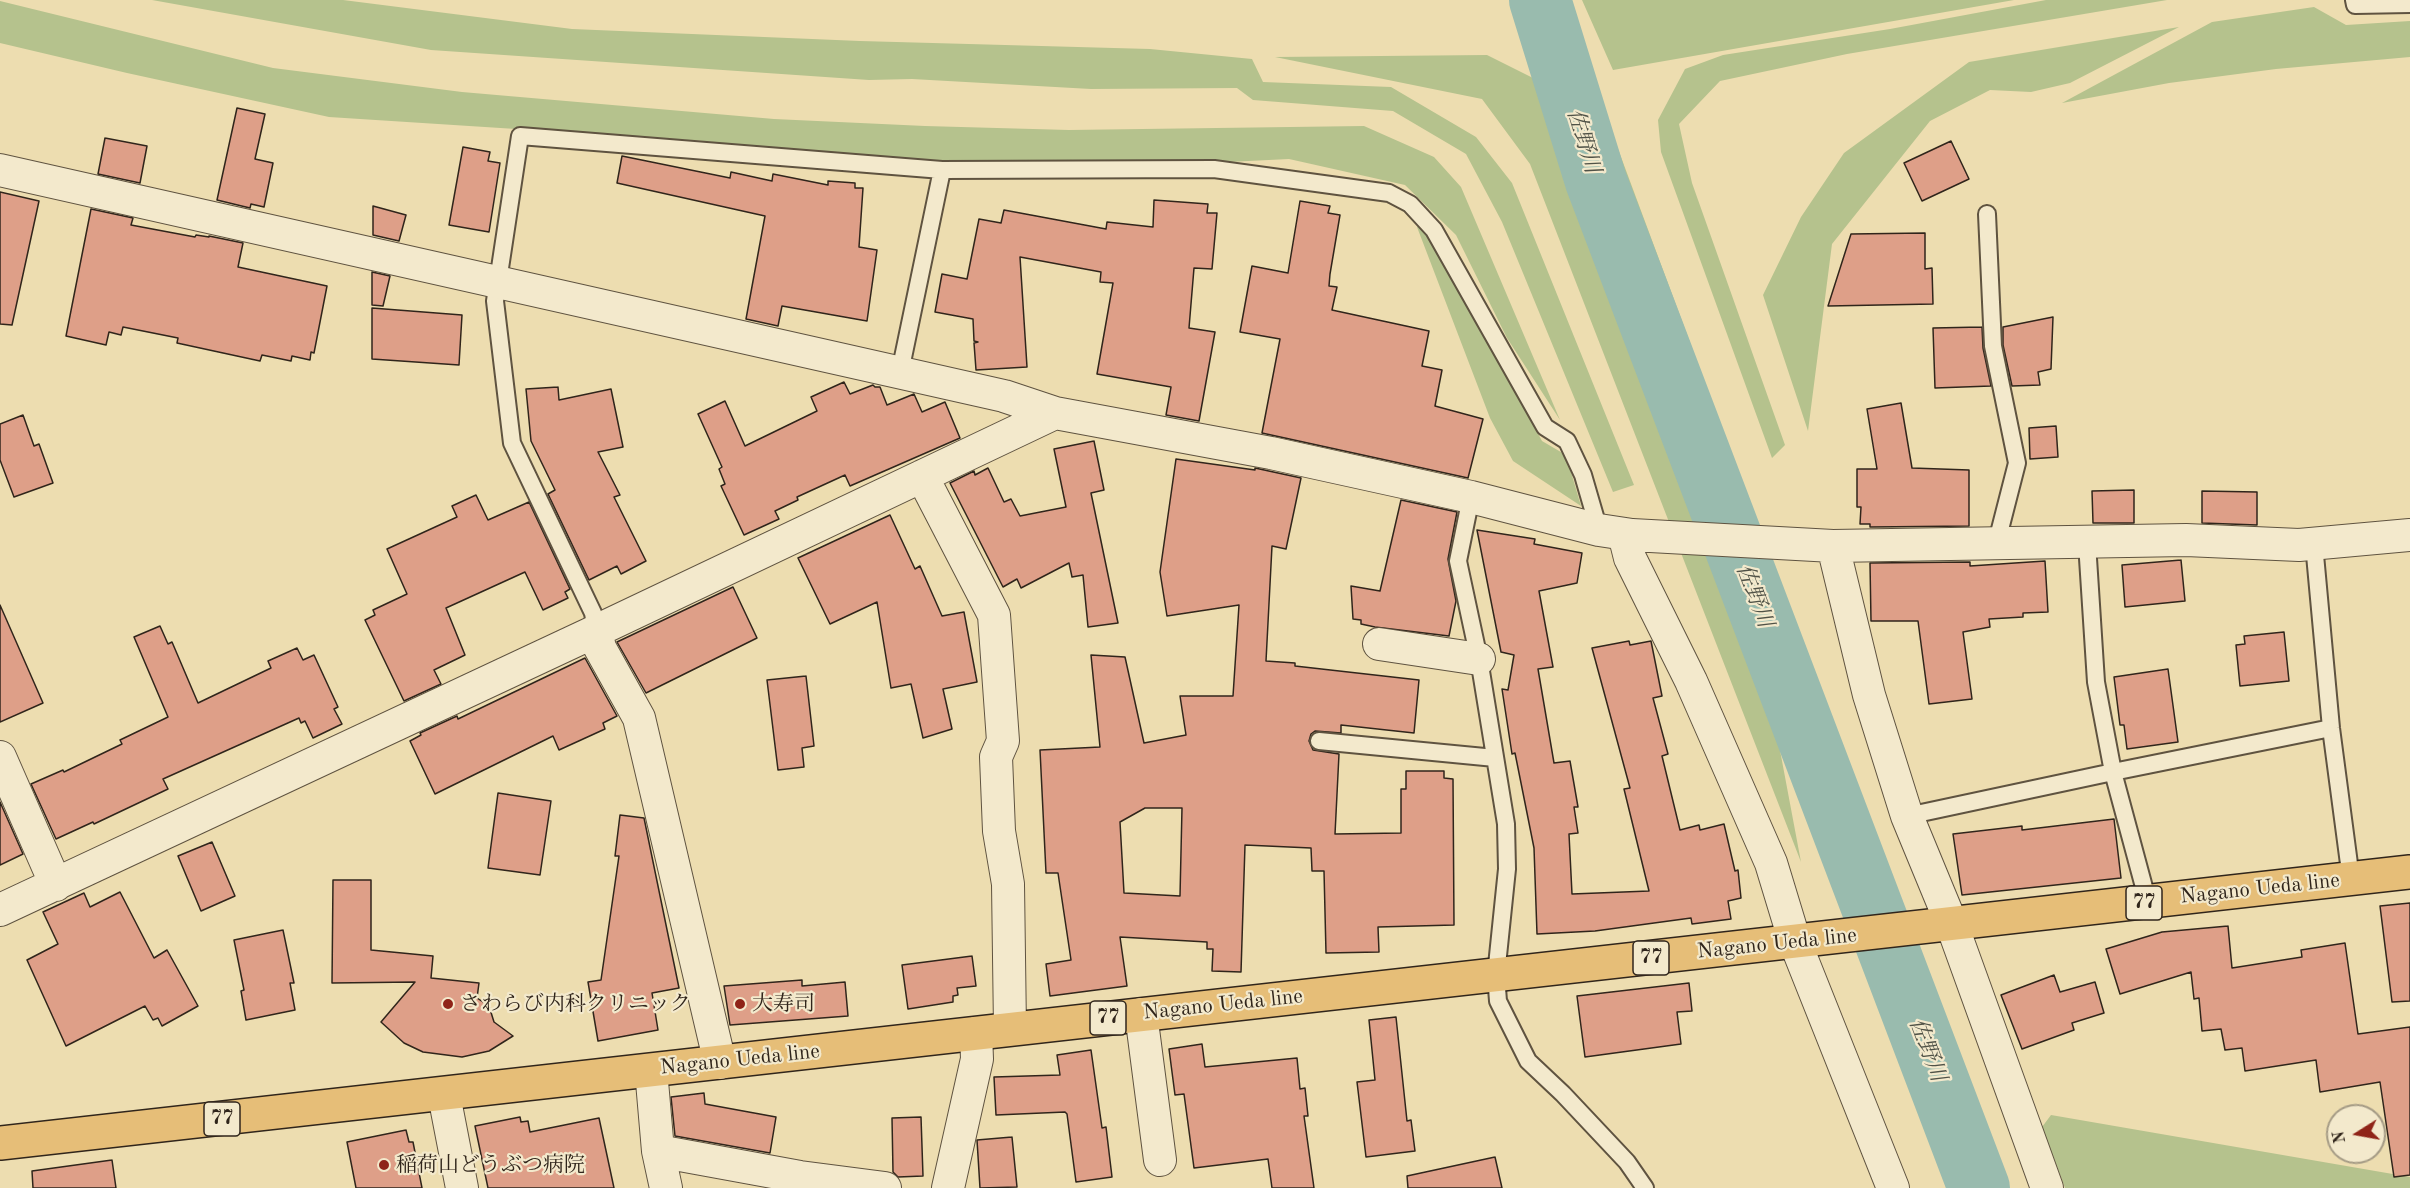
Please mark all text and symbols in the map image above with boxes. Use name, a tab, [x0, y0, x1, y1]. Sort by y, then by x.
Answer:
water label: 佐野川	[1561, 106, 1605, 176]
water label: 佐野川	[1730, 560, 1778, 632]
street label: Nagano Ueda line	[2179, 868, 2341, 910]
road number: 77	[2126, 886, 2162, 920]
street label: Nagano Ueda line	[1696, 923, 1858, 965]
road number: 77	[1633, 941, 1669, 975]
street label: Nagano Ueda line	[1142, 984, 1304, 1026]
place label: さわらび内科クリニック	[460, 991, 691, 1017]
place label: 大寿司	[752, 991, 815, 1017]
marker: さわらび内科クリニック	[441, 997, 455, 1011]
marker: 大寿司	[733, 997, 747, 1011]
road number: 77	[1090, 1001, 1126, 1035]
water label: 佐野川	[1903, 1014, 1951, 1086]
street label: Nagano Ueda line	[659, 1039, 821, 1081]
road number: 77	[204, 1102, 240, 1136]
north arrow	[2326, 1104, 2386, 1164]
text: N	[2331, 1130, 2349, 1145]
place label: 稲荷山どうぶつ病院	[396, 1152, 585, 1178]
marker: 稲荷山どうぶつ病院	[377, 1158, 391, 1172]

